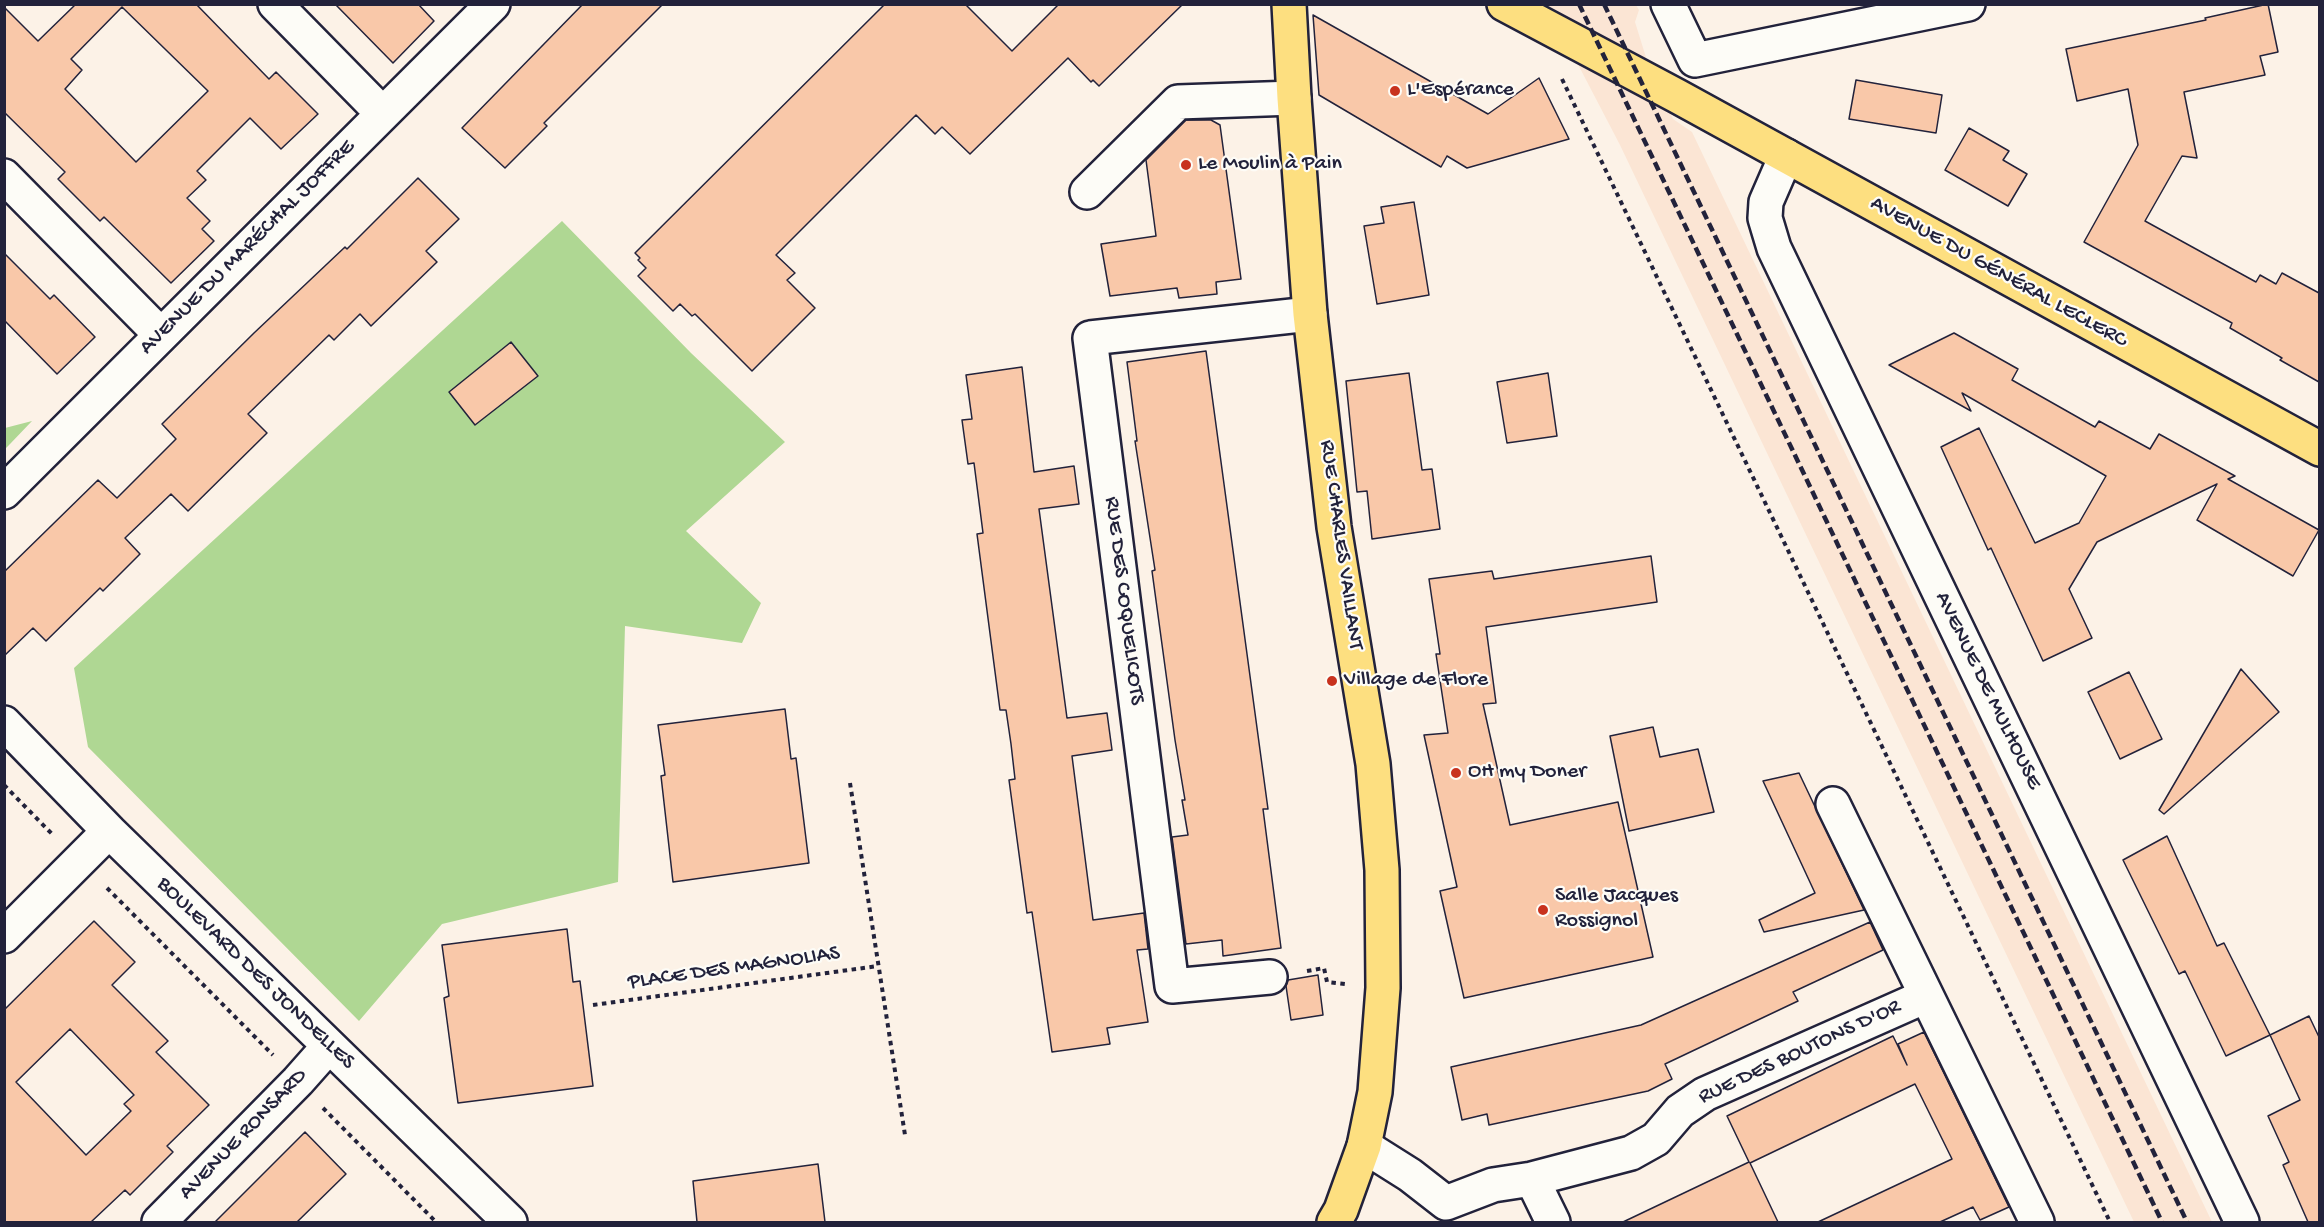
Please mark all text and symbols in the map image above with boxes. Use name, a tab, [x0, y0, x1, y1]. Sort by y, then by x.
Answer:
place label: L'Espérance	[1407, 78, 1514, 104]
marker: L'Espérance	[1388, 84, 1402, 98]
street label: AVENUE DU MARÉCHAL JOFFRE	[135, 135, 361, 361]
place label: Le Moulin à Pain	[1198, 152, 1342, 178]
marker: Le Moulin à Pain	[1179, 158, 1193, 172]
street label: AVENUE DU GÉNÉRAL LECLERC	[1865, 191, 2131, 355]
street label: RUE CHARLES VAILLANT	[1312, 438, 1368, 652]
street label: RUE DES COQUELICOTS	[1097, 495, 1149, 707]
street label: AVENUE DE MULHOUSE	[1928, 588, 2046, 794]
place label: Village de Flore	[1344, 668, 1488, 694]
marker: Village de Flore	[1325, 674, 1339, 688]
place label: OH my Doner	[1468, 760, 1586, 786]
marker: OH my Doner	[1449, 766, 1463, 780]
street label: BOULEVARD DES JONDELLES	[150, 872, 360, 1076]
place label: Salle Jacques Rossignol	[1555, 884, 1678, 936]
marker: Salle Jacques Rossignol	[1536, 903, 1550, 917]
street label: PLACE DES MAGNOLIAS	[626, 941, 842, 997]
street label: RUE DES BOUTONS D'OR	[1695, 995, 1905, 1111]
street label: AVENUE RONSARD	[174, 1064, 314, 1206]

